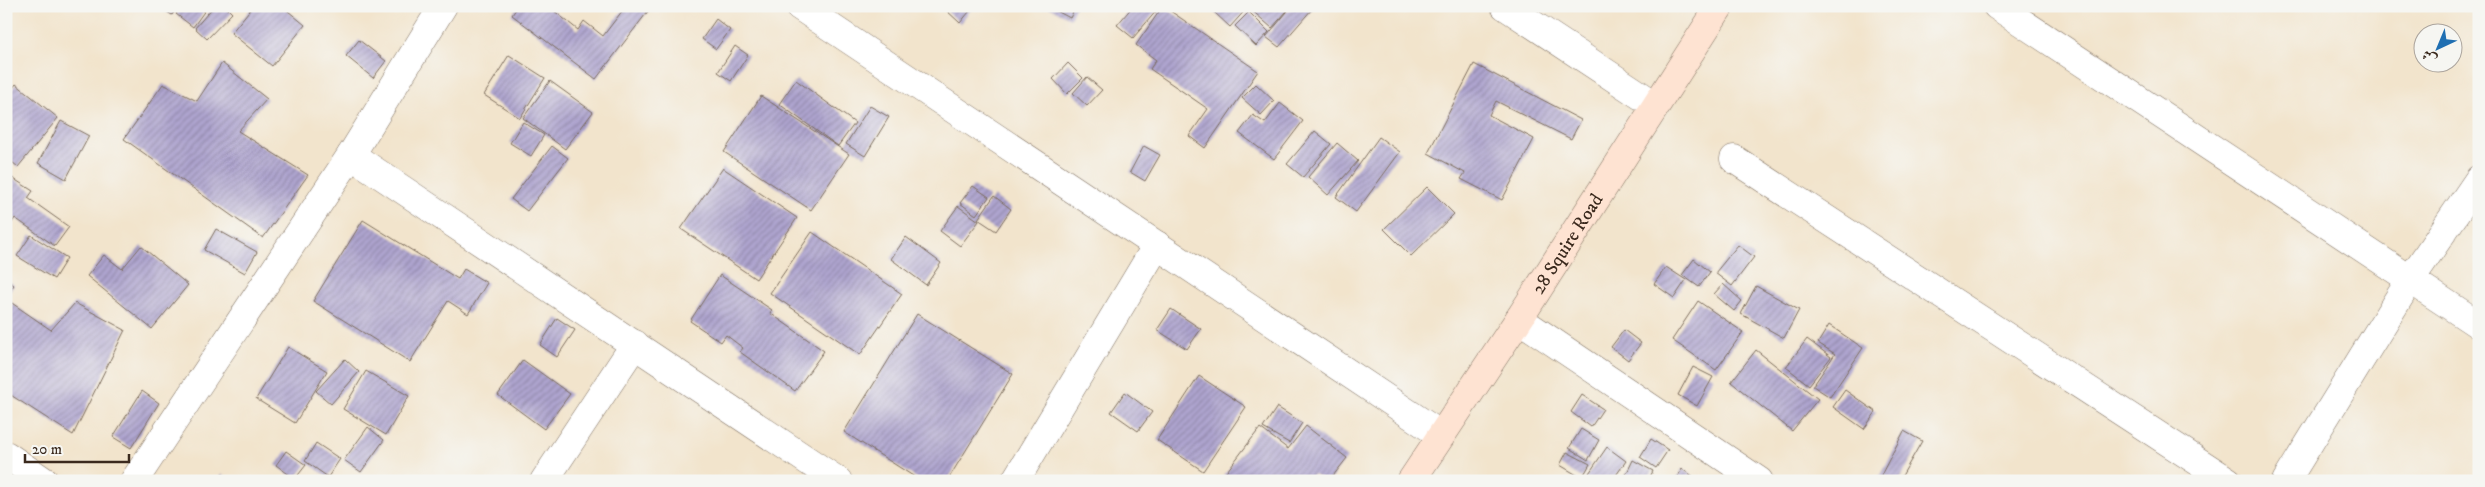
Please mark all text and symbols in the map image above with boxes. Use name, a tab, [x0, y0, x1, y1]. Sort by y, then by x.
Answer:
north arrow	[2412, 22, 2462, 72]
text: ش	[2418, 45, 2441, 68]
street label: 28 Squire Road	[1527, 189, 1608, 298]
scale bar	[25, 432, 129, 464]
text: 20 m	[32, 440, 62, 459]

